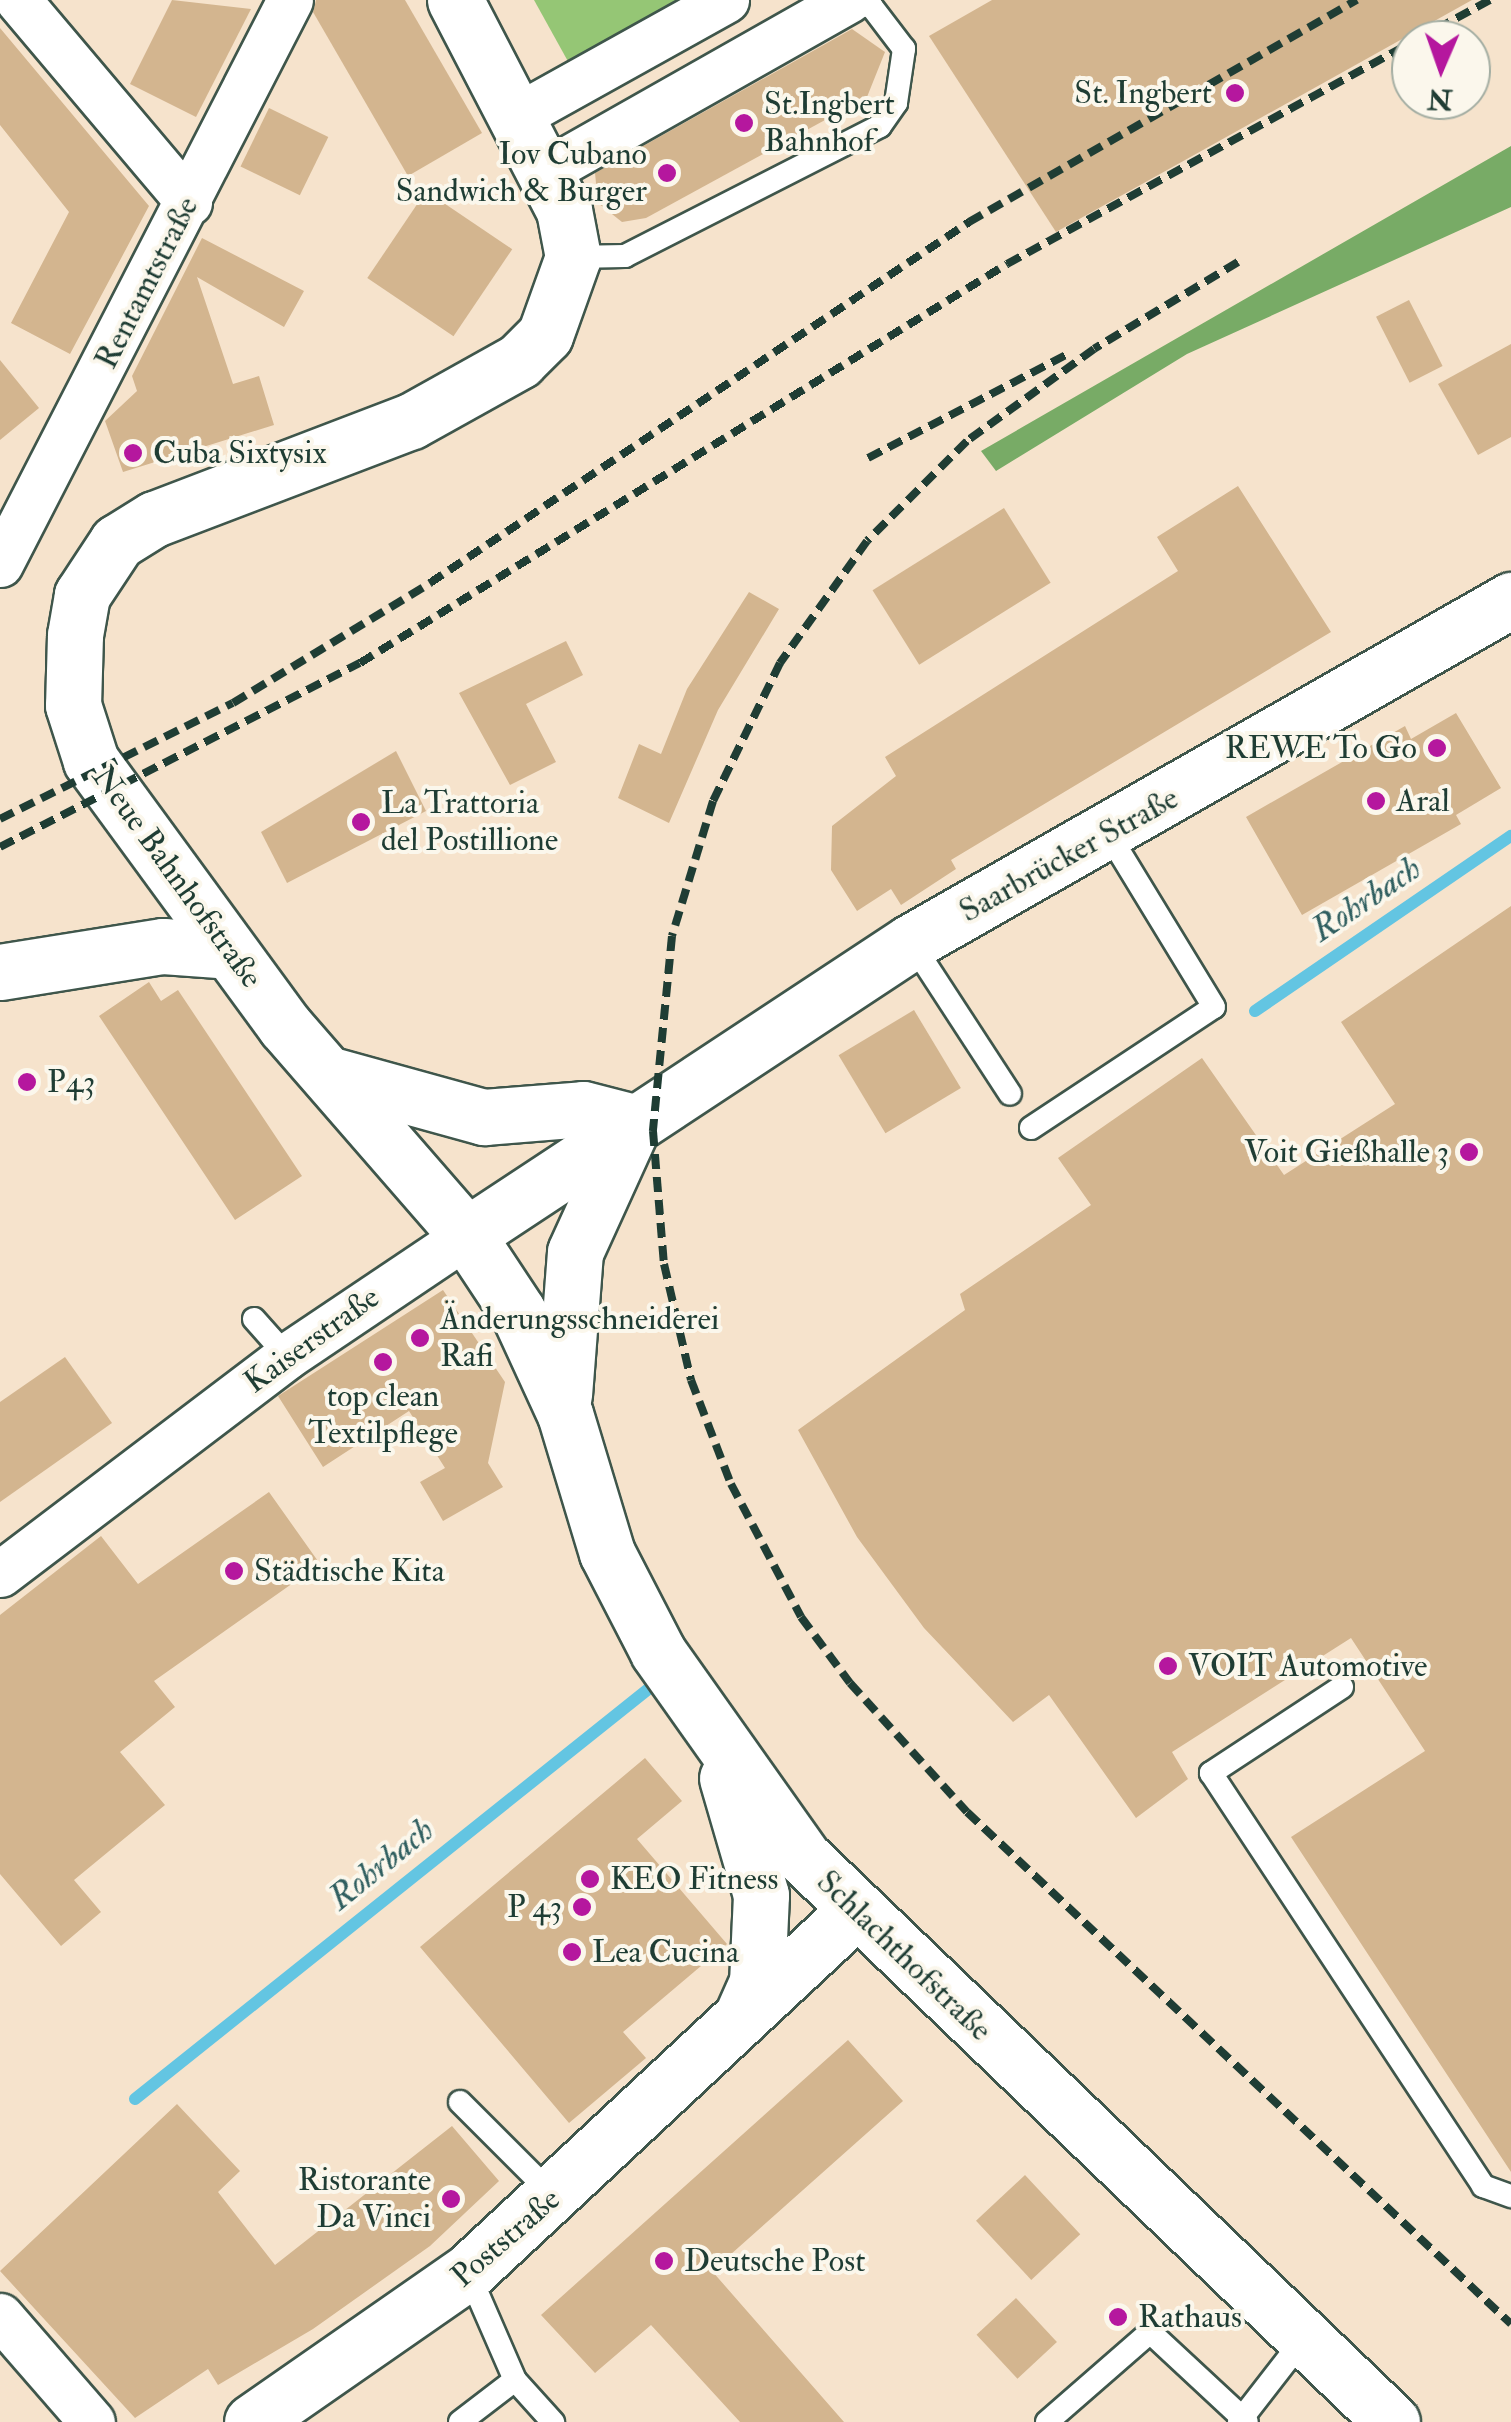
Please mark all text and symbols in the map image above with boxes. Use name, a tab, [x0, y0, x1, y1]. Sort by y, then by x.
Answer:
north arrow	[1391, 20, 1491, 120]
place label: St. Ingbert	[1074, 74, 1212, 112]
marker: St. Ingbert	[1222, 80, 1248, 106]
text: N	[1427, 81, 1453, 116]
place label: St.Ingbert Bahnhof	[764, 86, 895, 161]
marker: St.Ingbert Bahnhof	[733, 112, 755, 134]
place label: Iov Cubano Sandwich & Burger	[396, 136, 647, 211]
marker: Iov Cubano Sandwich & Burger	[656, 162, 678, 184]
street label: Rentamtstraße	[87, 191, 207, 375]
place label: Cuba Sixtysix	[153, 434, 327, 472]
marker: Cuba Sixtysix	[122, 442, 144, 464]
place label: REWE To Go	[1225, 729, 1417, 767]
marker: REWE To Go	[1426, 737, 1448, 759]
street label: Neue Bahnhofstraße	[84, 759, 270, 995]
street label: Saarbrücker Straße	[953, 779, 1185, 931]
place label: Aral	[1396, 782, 1450, 820]
place label: La Trattoria del Postillione	[381, 785, 558, 860]
marker: Aral	[1365, 790, 1387, 812]
marker: La Trattoria del Postillione	[350, 811, 372, 833]
water label: Rohrbach	[1303, 847, 1429, 951]
place label: P43	[47, 1063, 95, 1101]
marker: P43	[16, 1071, 38, 1093]
place label: Voit Gießhalle 3	[1244, 1133, 1449, 1171]
marker: Voit Gießhalle 3	[1458, 1141, 1480, 1163]
street label: Kaiserstraße	[237, 1278, 387, 1402]
place label: Änderungsschneiderei Rafi	[440, 1301, 719, 1376]
marker: Änderungsschneiderei Rafi	[409, 1327, 431, 1349]
marker: top clean Textilpflege	[372, 1351, 394, 1373]
place label: top clean Textilpflege	[308, 1378, 458, 1453]
place label: Städtische Kita	[254, 1552, 445, 1590]
marker: Städtische Kita	[223, 1560, 245, 1582]
place label: VOIT Automotive	[1188, 1647, 1427, 1685]
marker: VOIT Automotive	[1157, 1655, 1179, 1677]
water label: Rohrbach	[320, 1809, 442, 1919]
place label: KEO Fitness	[610, 1860, 778, 1898]
street label: Schlachthofstraße	[809, 1863, 999, 2049]
marker: KEO Fitness	[579, 1868, 601, 1890]
place label: P 43	[507, 1888, 562, 1926]
marker: P 43	[571, 1896, 593, 1918]
place label: Lea Cucina	[592, 1933, 739, 1971]
marker: Lea Cucina	[561, 1941, 583, 1963]
place label: Ristorante Da Vinci	[298, 2162, 431, 2237]
street label: Poststraße	[444, 2180, 568, 2296]
marker: Ristorante Da Vinci	[440, 2188, 462, 2210]
place label: Deutsche Post	[684, 2242, 866, 2280]
marker: Deutsche Post	[653, 2250, 675, 2272]
place label: Rathaus	[1138, 2298, 1242, 2336]
marker: Rathaus	[1107, 2306, 1129, 2328]

